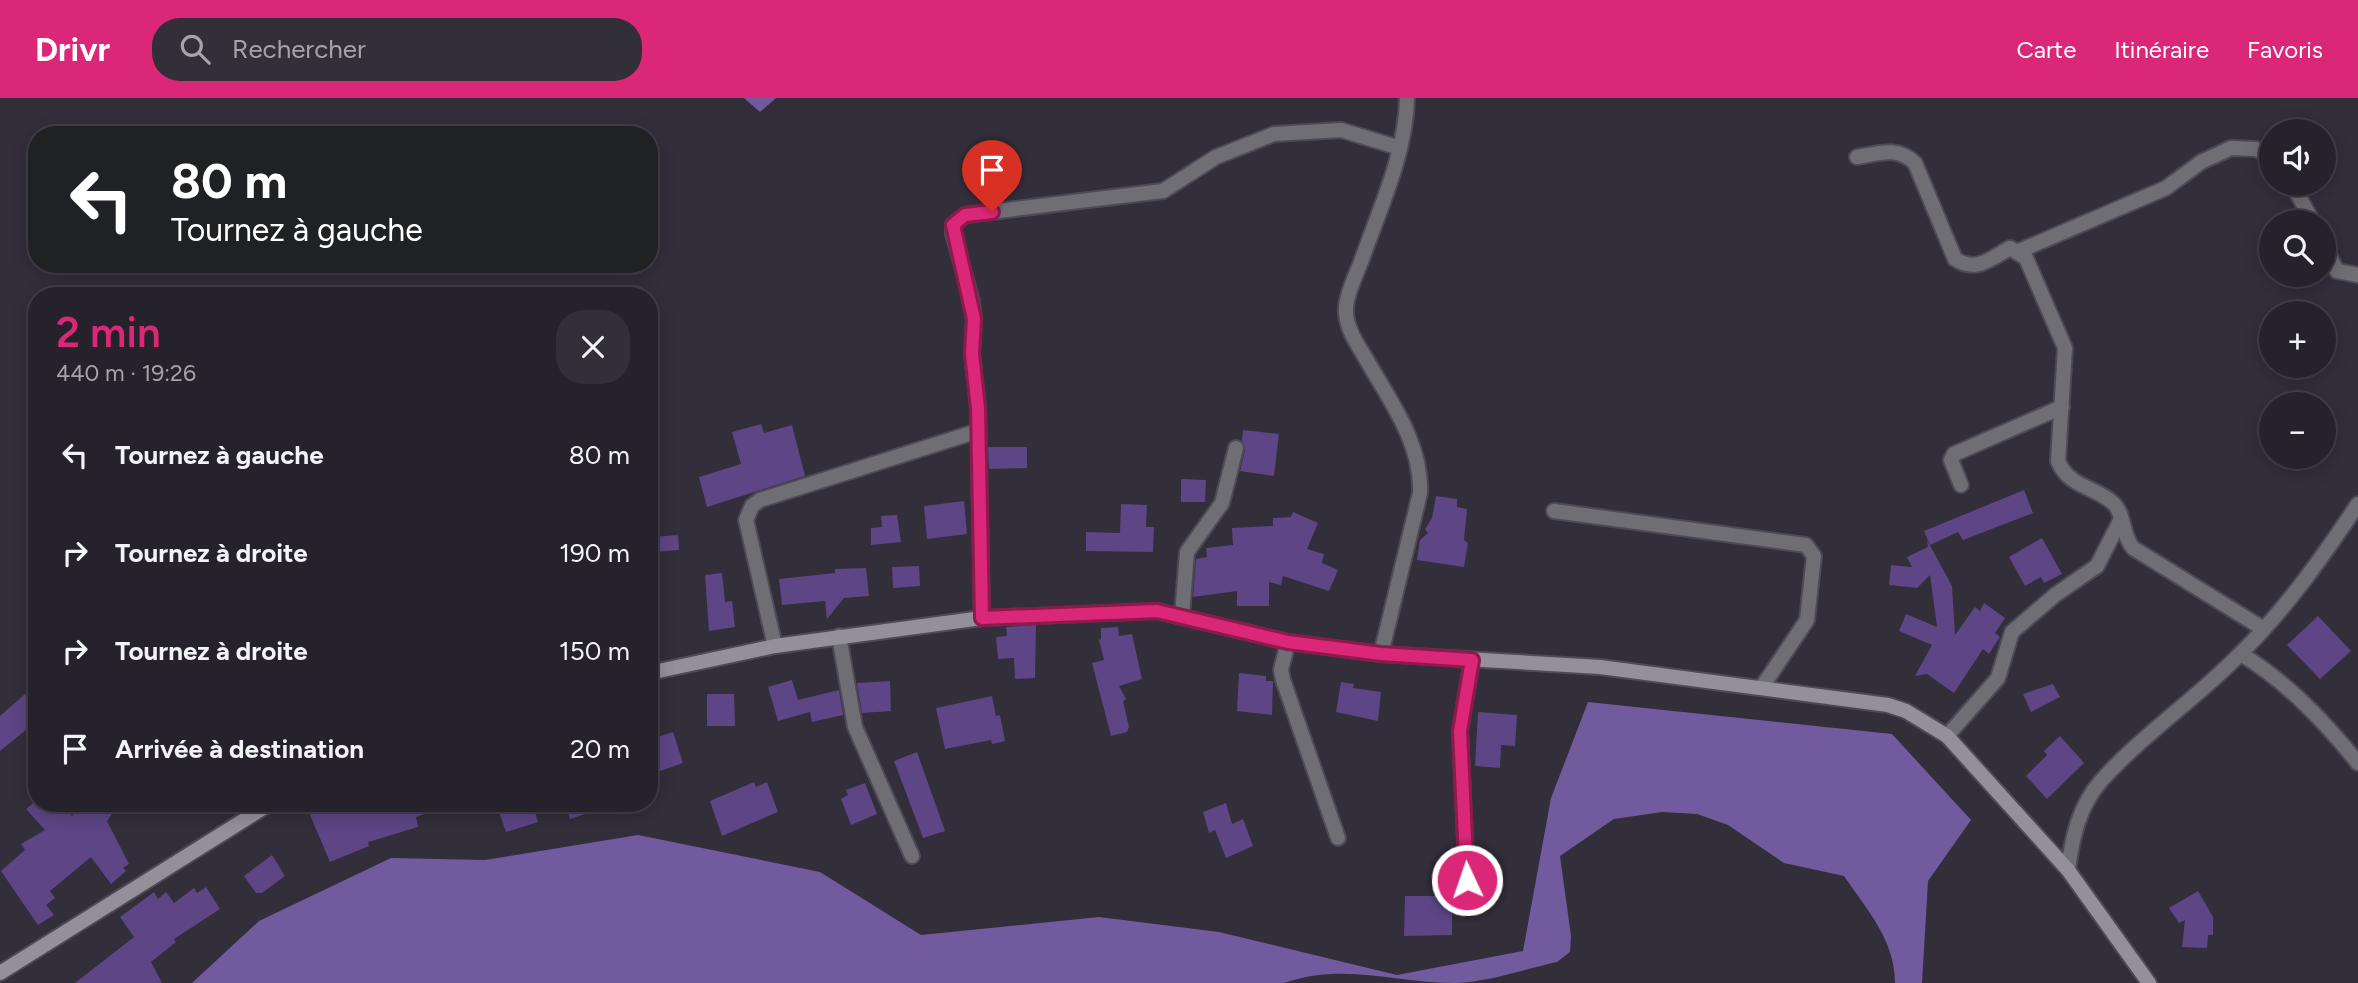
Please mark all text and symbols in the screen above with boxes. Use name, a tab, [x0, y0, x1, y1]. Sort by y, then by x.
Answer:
search box	[152, 18, 642, 81]
text: Drivr	[35, 30, 110, 69]
icon: search	[176, 30, 214, 68]
text: Rechercher	[232, 33, 366, 65]
text: Carte	[2016, 35, 2076, 64]
text: Itinéraire	[2114, 35, 2209, 64]
text: Favoris	[2247, 35, 2323, 64]
map controls	[2259, 119, 2336, 469]
button: sound	[2259, 119, 2336, 196]
pin	[962, 140, 1022, 212]
text: 80 m	[171, 151, 287, 210]
icon: arrive	[973, 151, 1011, 189]
icon: left	[56, 154, 147, 245]
button: search	[2259, 210, 2336, 287]
text: Tournez à gauche	[171, 211, 423, 249]
button: +	[2259, 301, 2336, 378]
text: 2 min	[56, 307, 161, 358]
button: close	[556, 310, 630, 384]
text: 440 m · 19:26	[56, 359, 196, 387]
button: −	[2259, 392, 2336, 469]
icon: left	[56, 436, 94, 474]
text: Tournez à gauche	[115, 439, 324, 471]
text: 80 m	[569, 439, 630, 471]
icon: right	[56, 534, 94, 572]
text: Tournez à droite	[115, 537, 308, 569]
text: 190 m	[559, 537, 630, 569]
icon: right	[56, 632, 94, 670]
text: Tournez à droite	[115, 635, 308, 667]
text: 150 m	[559, 635, 630, 667]
icon: arrive	[56, 730, 94, 768]
text: Arrivée à destination	[115, 733, 364, 765]
text: 20 m	[570, 733, 630, 765]
position arrow	[1430, 843, 1504, 917]

